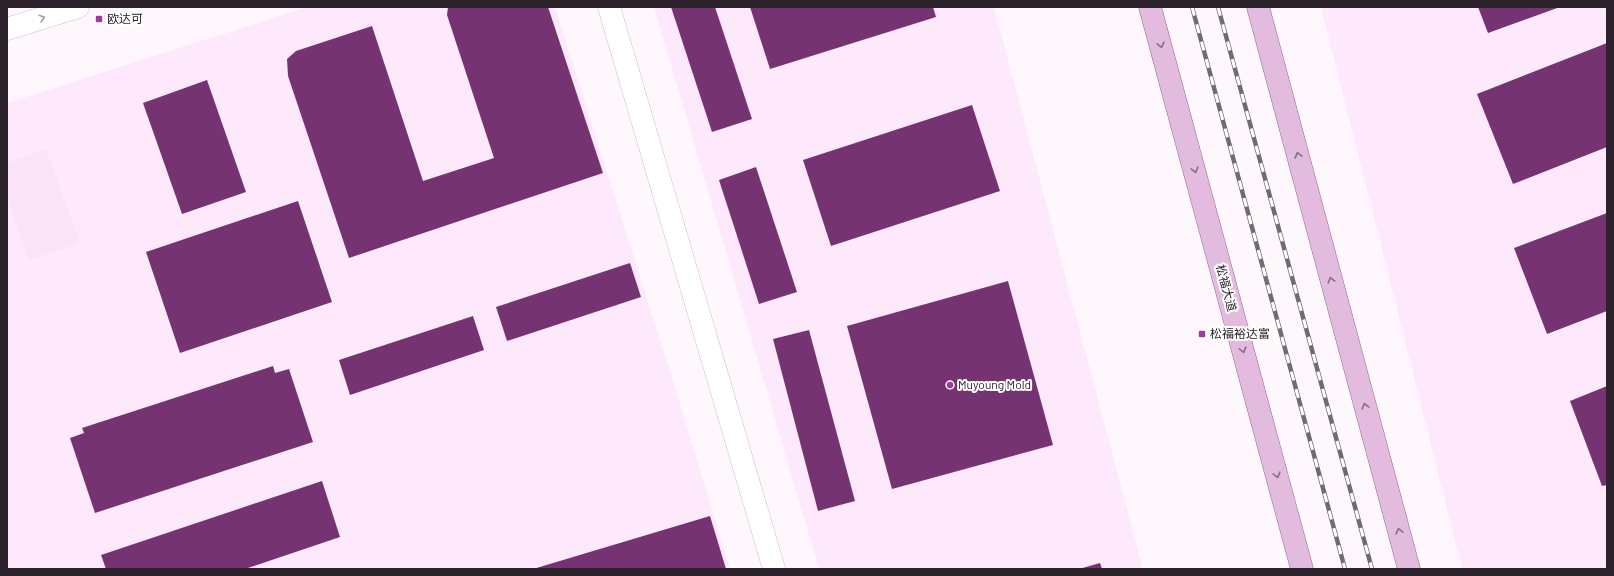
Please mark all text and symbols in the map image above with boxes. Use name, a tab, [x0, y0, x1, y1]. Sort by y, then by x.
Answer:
place label: 欧达可	[107, 11, 143, 25]
one-way arrow	[39, 14, 46, 23]
marker: 欧达可	[94, 14, 104, 24]
one-way arrow	[1156, 41, 1164, 48]
one-way arrow	[1294, 151, 1302, 158]
one-way arrow	[1190, 167, 1198, 173]
street label: 松福大道	[1214, 263, 1240, 313]
one-way arrow	[1328, 277, 1336, 283]
place label: 松福裕达富	[1210, 326, 1270, 340]
marker: 松福裕达富	[1197, 329, 1207, 339]
one-way arrow	[1238, 346, 1247, 353]
place label: Muyoung Mold	[958, 377, 1031, 391]
marker: Muyoung Mold	[945, 380, 955, 390]
one-way arrow	[1361, 403, 1370, 410]
one-way arrow	[1272, 472, 1281, 479]
one-way arrow	[1395, 528, 1404, 535]

